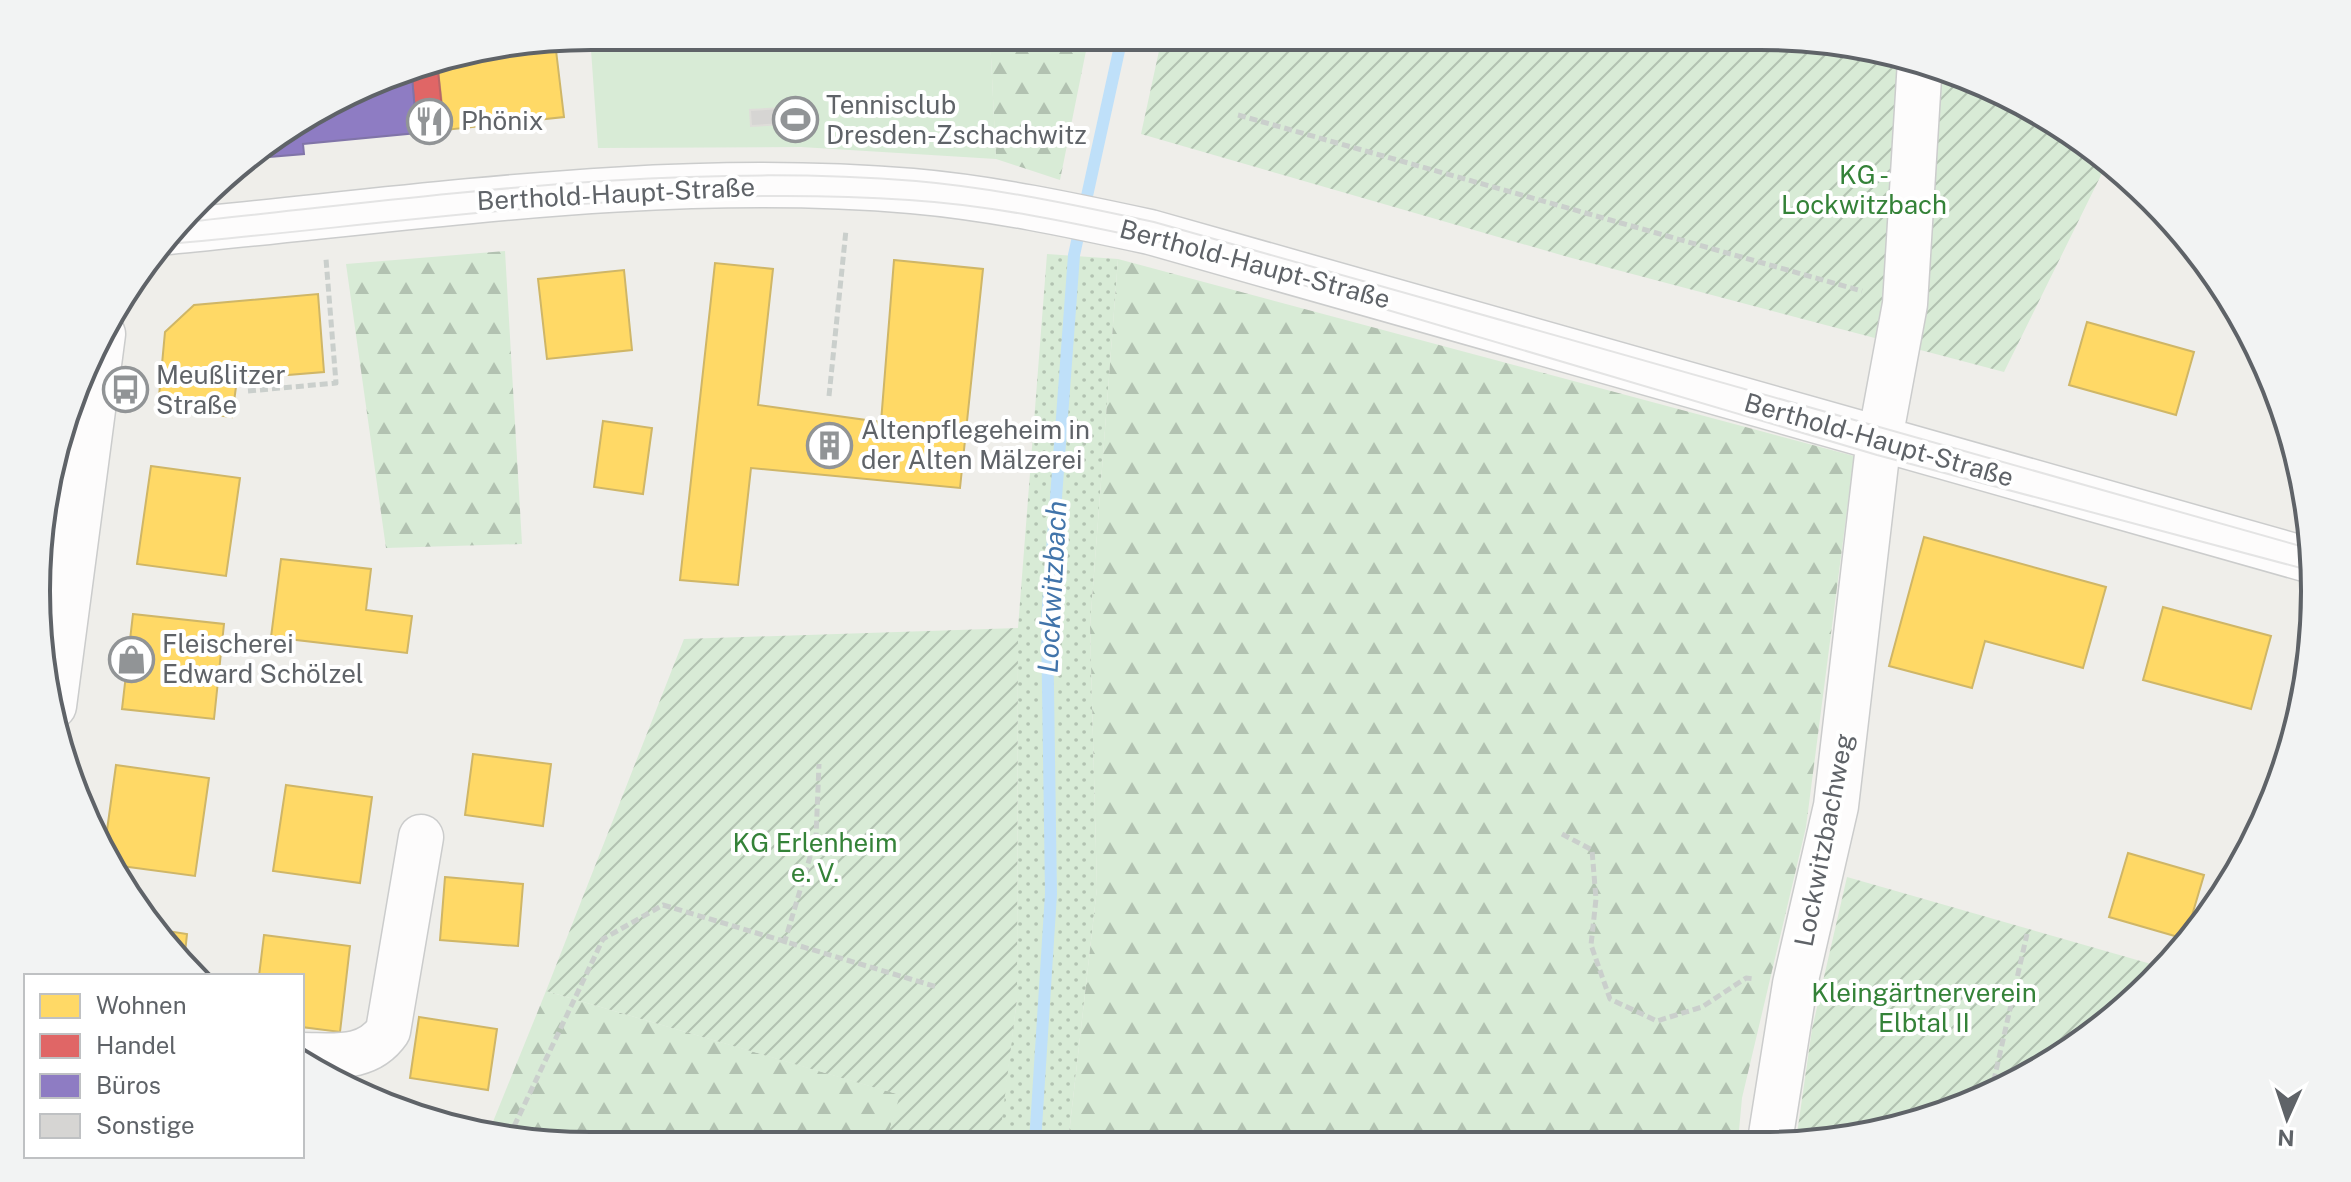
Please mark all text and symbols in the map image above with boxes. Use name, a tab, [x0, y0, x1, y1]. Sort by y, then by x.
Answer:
place label: Tennisclub Dresden-Zschachwitz	[826, 89, 1087, 150]
sports icon: Tennisclub Dresden-Zschachwitz	[771, 96, 819, 144]
restaurant icon: Phönix	[406, 97, 454, 145]
place label: Phönix	[461, 105, 543, 136]
park label: KG - Lockwitzbach	[1781, 159, 1947, 220]
street label: Berthold-Haupt-Straße	[476, 171, 756, 216]
street label: Berthold-Haupt-Straße	[1117, 212, 1394, 315]
place label: Meußlitzer Straße	[156, 359, 286, 420]
bus stop icon: Meußlitzer Straße	[101, 366, 149, 414]
street label: Berthold-Haupt-Straße	[1741, 386, 2017, 493]
place label: Altenpflegeheim in der Alten Mälzerei	[861, 414, 1090, 475]
building icon: Altenpflegeheim in der Alten Mälzerei	[806, 421, 854, 469]
water label: Lockwitzbach	[1031, 500, 1072, 674]
place label: Fleischerei Edward Schölzel	[162, 628, 364, 689]
shop icon: Fleischerei Edward Schölzel	[107, 635, 155, 683]
street label: Lockwitzbachweg	[1788, 731, 1859, 949]
park label: KG Erlenheim e. V.	[733, 827, 897, 888]
legend	[24, 974, 304, 1158]
park label: Kleingärtnerverein Elbtal II	[1811, 977, 2037, 1038]
text: Wohnen	[96, 991, 187, 1019]
text: Handel	[96, 1031, 177, 1059]
text: Büros	[96, 1071, 161, 1099]
north arrow	[2247, 1078, 2327, 1158]
text: Sonstige	[96, 1111, 195, 1139]
text: N	[2277, 1125, 2295, 1151]

